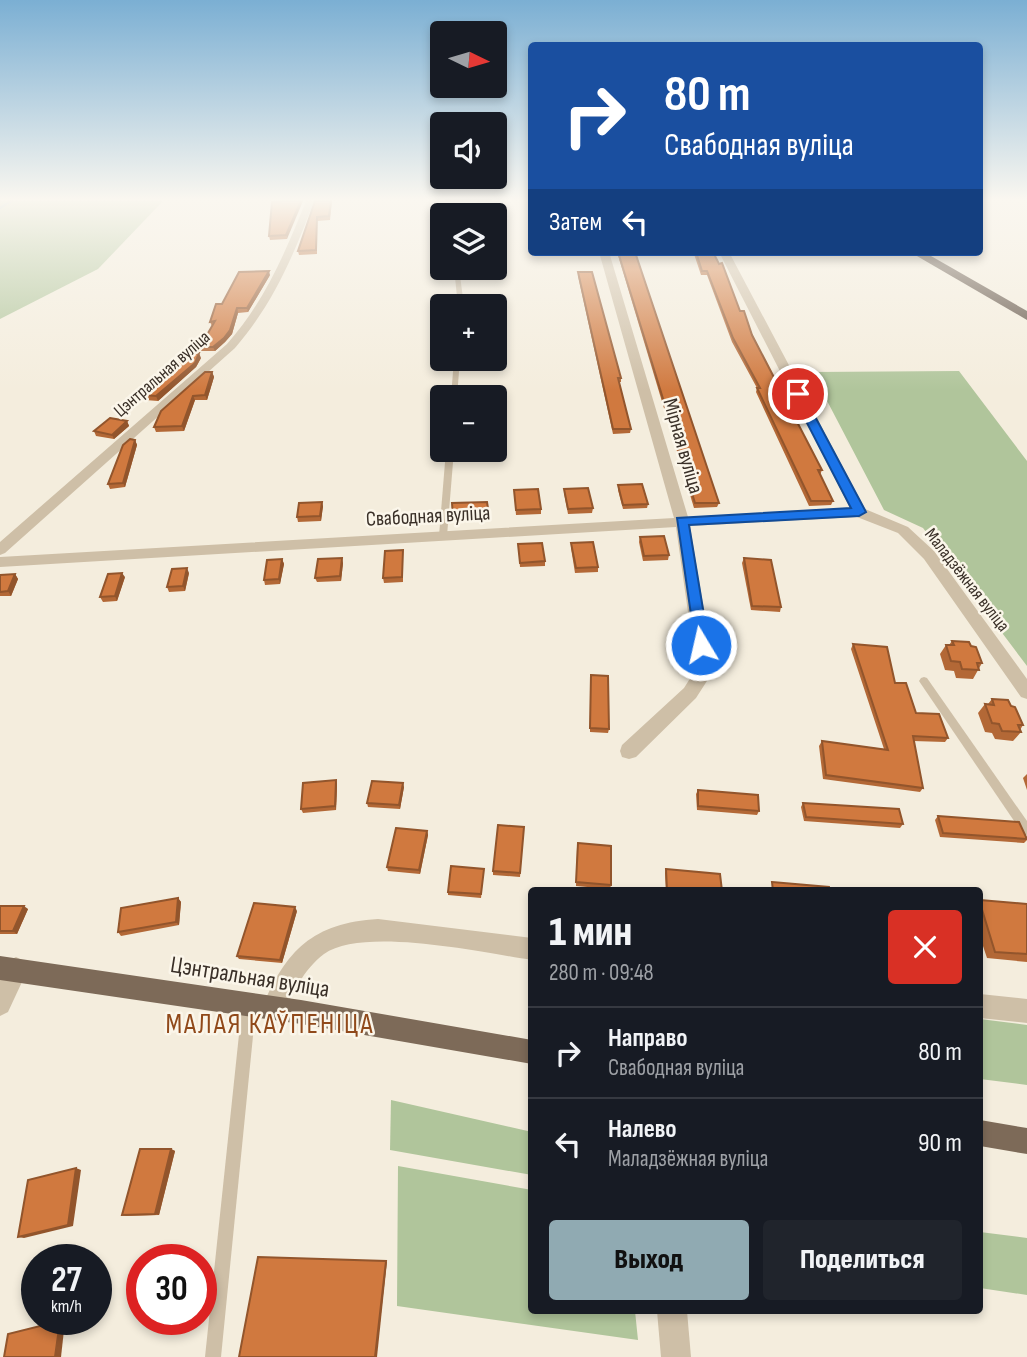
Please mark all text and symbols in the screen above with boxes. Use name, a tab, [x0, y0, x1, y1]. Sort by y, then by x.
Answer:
north arrow	[430, 21, 508, 98]
map controls	[430, 21, 507, 462]
text: 80 m	[664, 66, 751, 125]
icon: right	[549, 70, 640, 161]
button: sound	[430, 112, 507, 189]
text: Свабодная вуліца	[664, 126, 854, 165]
button: layers	[430, 203, 507, 280]
icon: left	[616, 203, 654, 241]
text: Затем	[549, 207, 602, 238]
button: +	[430, 294, 507, 371]
street label: Цэнтральная вуліца	[110, 326, 214, 421]
pin	[768, 364, 828, 424]
icon: arrive	[779, 375, 817, 413]
button: −	[430, 385, 507, 462]
street label: Мірная вуліца	[657, 395, 709, 497]
street label: Свабодная вуліца	[365, 500, 491, 532]
street label: Маладзёжная вуліца	[920, 524, 1014, 636]
position arrow	[664, 608, 738, 682]
text: 1 мин	[549, 907, 632, 958]
button: close	[888, 910, 962, 984]
street label: Цэнтральная вуліца	[168, 950, 332, 1004]
text: 280 m · 09:48	[549, 959, 654, 987]
district label: МАЛАЯ КАЎПЕНІЦА	[165, 1008, 375, 1041]
text: Направо	[608, 1023, 687, 1054]
icon: right	[549, 1034, 587, 1072]
text: 80 m	[918, 1037, 962, 1068]
text: Свабодная вуліца	[608, 1054, 744, 1082]
text: Налево	[608, 1114, 677, 1145]
icon: left	[549, 1125, 587, 1163]
text: 90 m	[918, 1128, 962, 1159]
text: Маладзёжная вуліца	[608, 1145, 768, 1173]
button: Выход	[549, 1220, 749, 1300]
button: Поделиться	[763, 1220, 962, 1300]
speed limit sign: 30	[126, 1244, 217, 1335]
text: 27	[51, 1259, 82, 1302]
text: km/h	[51, 1296, 82, 1317]

